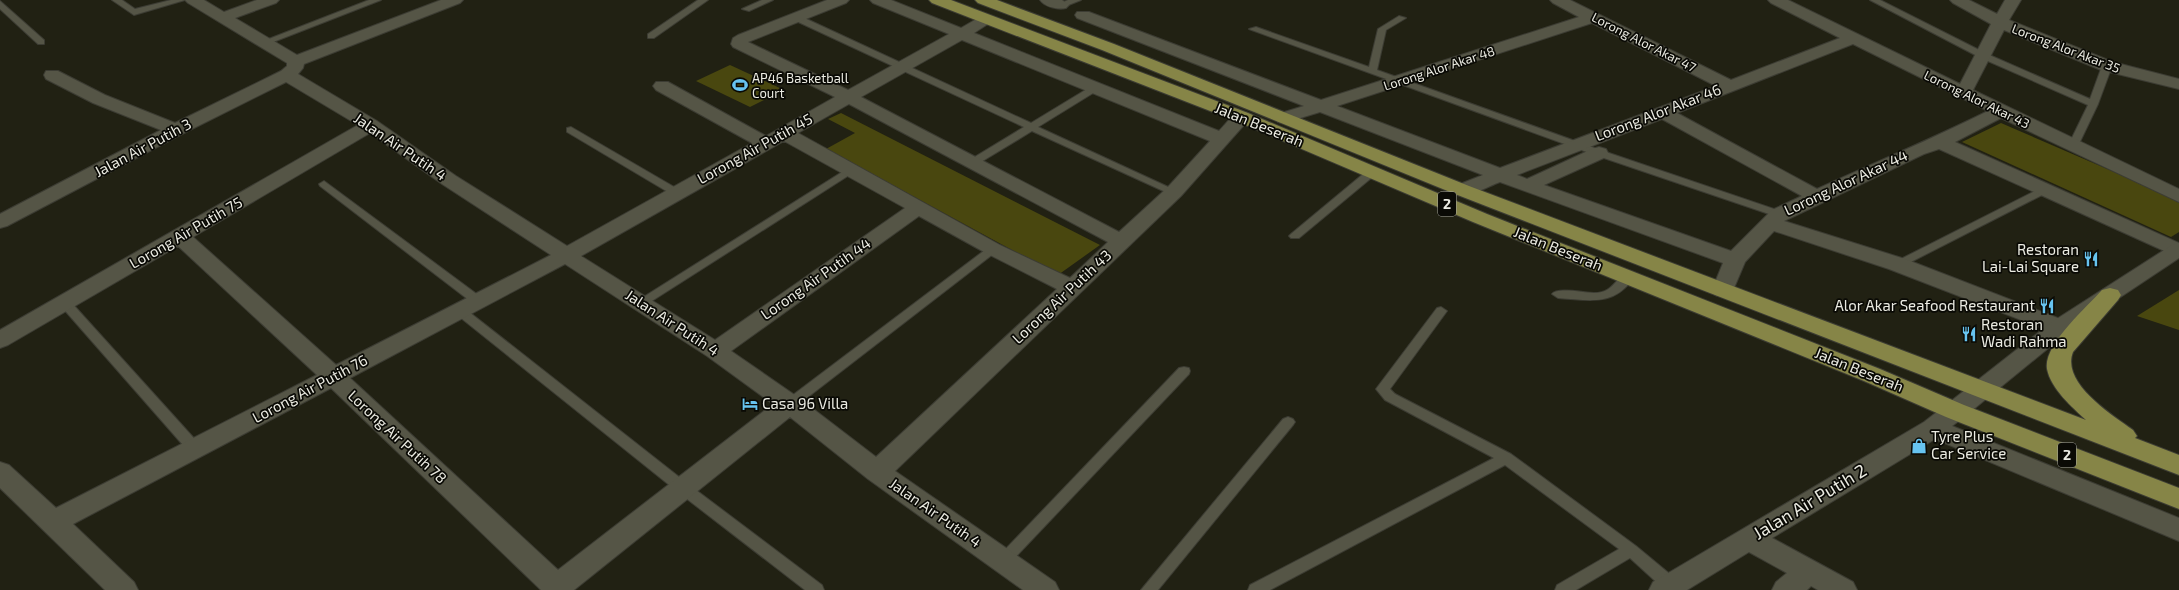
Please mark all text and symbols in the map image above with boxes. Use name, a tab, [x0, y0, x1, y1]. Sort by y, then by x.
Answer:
street label: Lorong Alor Akar 47	[1589, 9, 1699, 75]
street label: Lorong Alor Akar 35	[2010, 20, 2122, 76]
street label: Lorong Alor Akar 48	[1381, 42, 1497, 94]
street label: Lorong Alor Akar 43	[1922, 66, 2032, 132]
place label: AP46 Basketball Court	[752, 70, 849, 101]
sports icon: AP46 Basketball Court	[731, 76, 749, 94]
street label: Lorong Alor Akar 46	[1592, 80, 1723, 144]
street label: Jalan Beserah	[1212, 98, 1306, 150]
street label: Jalan Air Putih 4	[351, 109, 450, 184]
street label: Lorong Air Putih 45	[694, 109, 815, 187]
street label: Jalan Air Putih 3	[91, 114, 194, 180]
street label: Lorong Alor Akar 44	[1781, 146, 1910, 219]
road number: 2	[1438, 192, 1456, 216]
street label: Lorong Air Putih 75	[126, 193, 245, 272]
street label: Jalan Beserah	[1511, 222, 1605, 274]
street label: Lorong Air Putih 44	[757, 234, 874, 323]
place label: Restoran Lai-Lai Square	[1982, 240, 2079, 275]
street label: Lorong Air Putih 43	[1008, 246, 1115, 347]
restaurant icon: Restoran Lai-Lai Square	[2082, 250, 2100, 268]
street label: Jalan Air Putih 4	[622, 285, 723, 359]
place label: Alor Akar Seafood Restaurant	[1834, 296, 2035, 314]
restaurant icon: Alor Akar Seafood Restaurant	[2038, 297, 2056, 315]
place label: Restoran Wadi Rahma	[1981, 315, 2067, 350]
restaurant icon: Restoran Wadi Rahma	[1960, 325, 1978, 343]
street label: Jalan Beserah	[1812, 343, 1906, 395]
street label: Lorong Air Putih 76	[249, 350, 370, 426]
street label: Lorong Air Putih 78	[345, 386, 451, 487]
place label: Casa 96 Villa	[762, 394, 848, 412]
hotel icon: Casa 96 Villa	[741, 395, 759, 413]
place label: Tyre Plus Car Service	[1931, 427, 2006, 462]
shop icon: Tyre Plus Car Service	[1910, 437, 1928, 455]
road number: 2	[2058, 443, 2076, 467]
street label: Jalan Air Putih 2	[1749, 459, 1870, 544]
street label: Jalan Air Putih 4	[886, 474, 985, 551]

